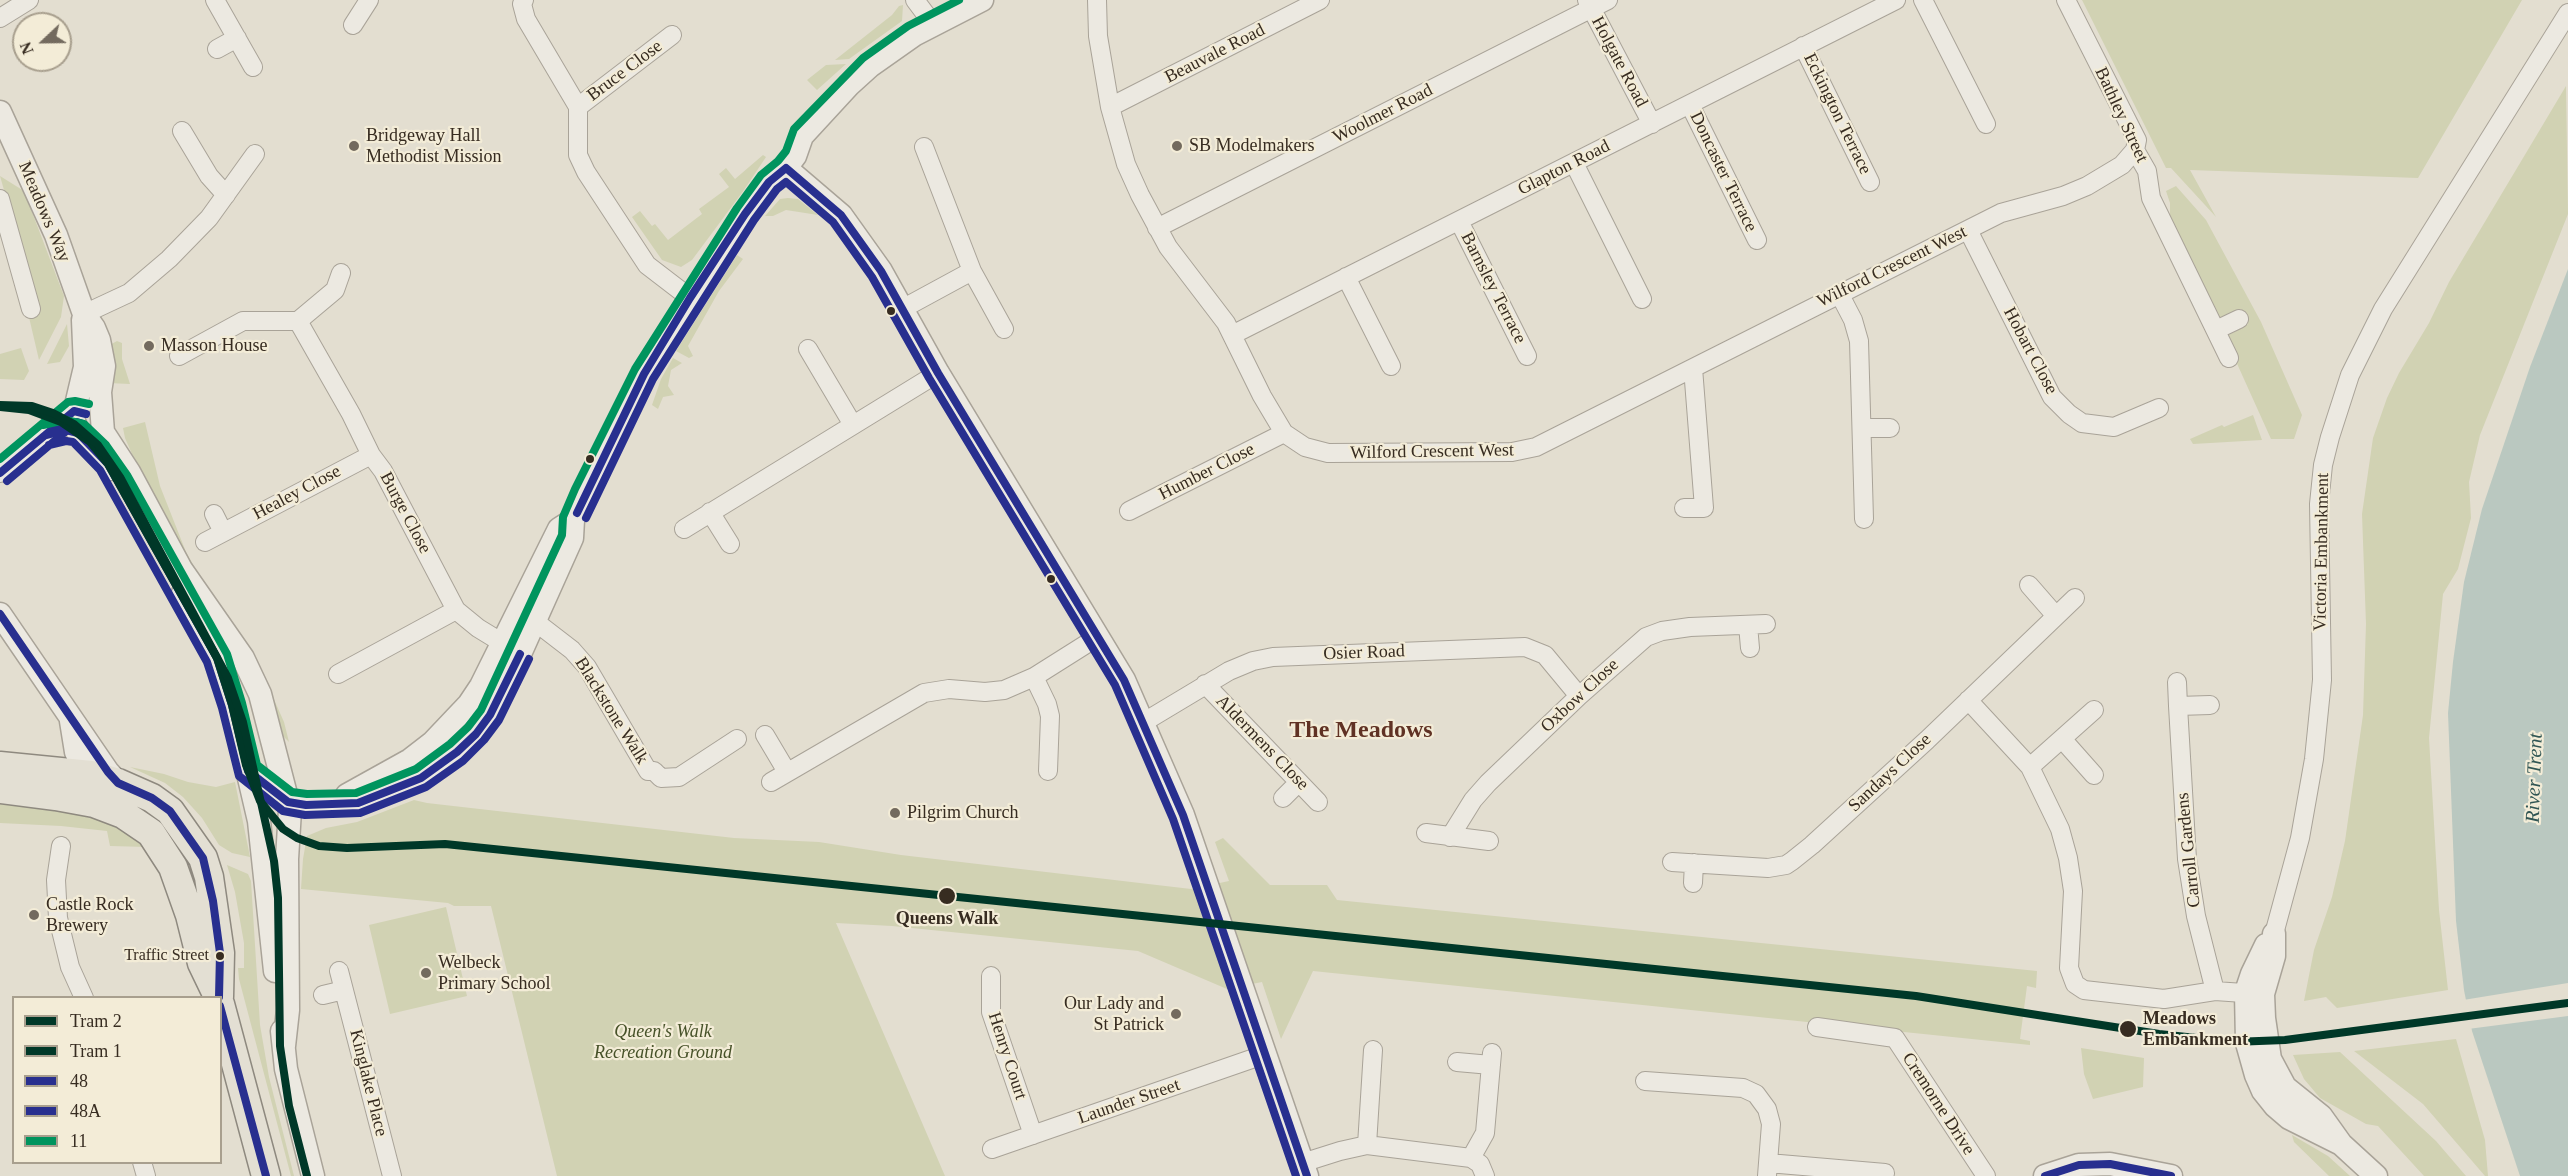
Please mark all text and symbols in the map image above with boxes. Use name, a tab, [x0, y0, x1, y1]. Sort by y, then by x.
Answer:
north arrow	[12, 12, 72, 72]
street label: Holgate Road	[1586, 13, 1652, 111]
street label: Beauvale Road	[1161, 20, 1269, 88]
street label: Bruce Close	[583, 36, 667, 106]
text: N	[17, 40, 37, 57]
street label: Eckington Terrace	[1798, 50, 1876, 178]
street label: Bathley Street	[2090, 64, 2152, 166]
street label: Woolmer Road	[1330, 80, 1436, 148]
street label: Doncaster Terrace	[1685, 108, 1761, 236]
place label: Bridgeway Hall Methodist Mission	[366, 125, 502, 168]
place label: SB Modelmakers	[1189, 135, 1314, 157]
street label: Glapton Road	[1514, 136, 1614, 200]
marker: Bridgeway Hall Methodist Mission	[347, 139, 361, 153]
marker: SB Modelmakers	[1170, 139, 1184, 153]
street label: Meadows Way	[13, 159, 75, 265]
street label: Wilford Crescent West	[1814, 221, 1970, 313]
street label: Barnsley Terrace	[1456, 229, 1530, 347]
street label: Hobart Close	[1998, 304, 2062, 398]
unlabelled marker	[885, 305, 897, 317]
place label: Masson House	[161, 335, 267, 357]
marker: Masson House	[142, 339, 156, 353]
street label: Humber Close	[1156, 439, 1258, 505]
street label: Wilford Crescent West	[1350, 440, 1514, 464]
unlabelled marker	[584, 453, 596, 465]
street label: Healey Close	[249, 461, 345, 525]
street label: Burge Close	[375, 469, 435, 557]
street label: Victoria Embankment	[2310, 473, 2334, 631]
unlabelled marker	[1045, 573, 1057, 585]
street label: Osier Road	[1323, 641, 1405, 665]
street label: Blackstone Walk	[570, 654, 652, 768]
street label: Oxbow Close	[1537, 655, 1623, 737]
street label: Aldermens Close	[1211, 691, 1313, 795]
district label: The Meadows	[1289, 717, 1433, 745]
street label: Sandays Close	[1844, 729, 1936, 817]
water label: River Trent	[2521, 733, 2549, 823]
street label: Carroll Gardens	[2172, 791, 2206, 909]
place label: Pilgrim Church	[907, 802, 1018, 824]
marker: Pilgrim Church	[888, 806, 902, 820]
marker: Queens Walk	[937, 886, 957, 906]
place label: Castle Rock Brewery	[46, 894, 133, 936]
marker: Castle Rock Brewery	[27, 908, 41, 922]
place label: Queens Walk	[896, 908, 998, 930]
place label: Traffic Street	[124, 946, 209, 966]
marker: Traffic Street	[214, 950, 226, 962]
place label: Welbeck Primary School	[438, 952, 550, 994]
marker: Welbeck Primary School	[419, 966, 433, 980]
place label: Our Lady and St Patrick	[1064, 993, 1164, 1036]
legend	[12, 996, 222, 1164]
marker: Our Lady and St Patrick	[1169, 1007, 1183, 1021]
place label: Meadows Embankment	[2143, 1008, 2248, 1050]
street label: Henry Court	[983, 1010, 1031, 1102]
text: Tram 2	[70, 1011, 122, 1031]
marker: Meadows Embankment	[2118, 1019, 2138, 1039]
park label: Queen's Walk Recreation Ground	[594, 1021, 732, 1064]
street label: Kinglake Place	[344, 1027, 392, 1139]
text: Tram 1	[70, 1041, 122, 1061]
street label: Cremorne Drive	[1897, 1049, 1979, 1159]
text: 48	[70, 1071, 88, 1091]
street label: Launder Street	[1075, 1074, 1183, 1130]
text: 48A	[70, 1101, 101, 1121]
text: 11	[70, 1131, 87, 1151]

